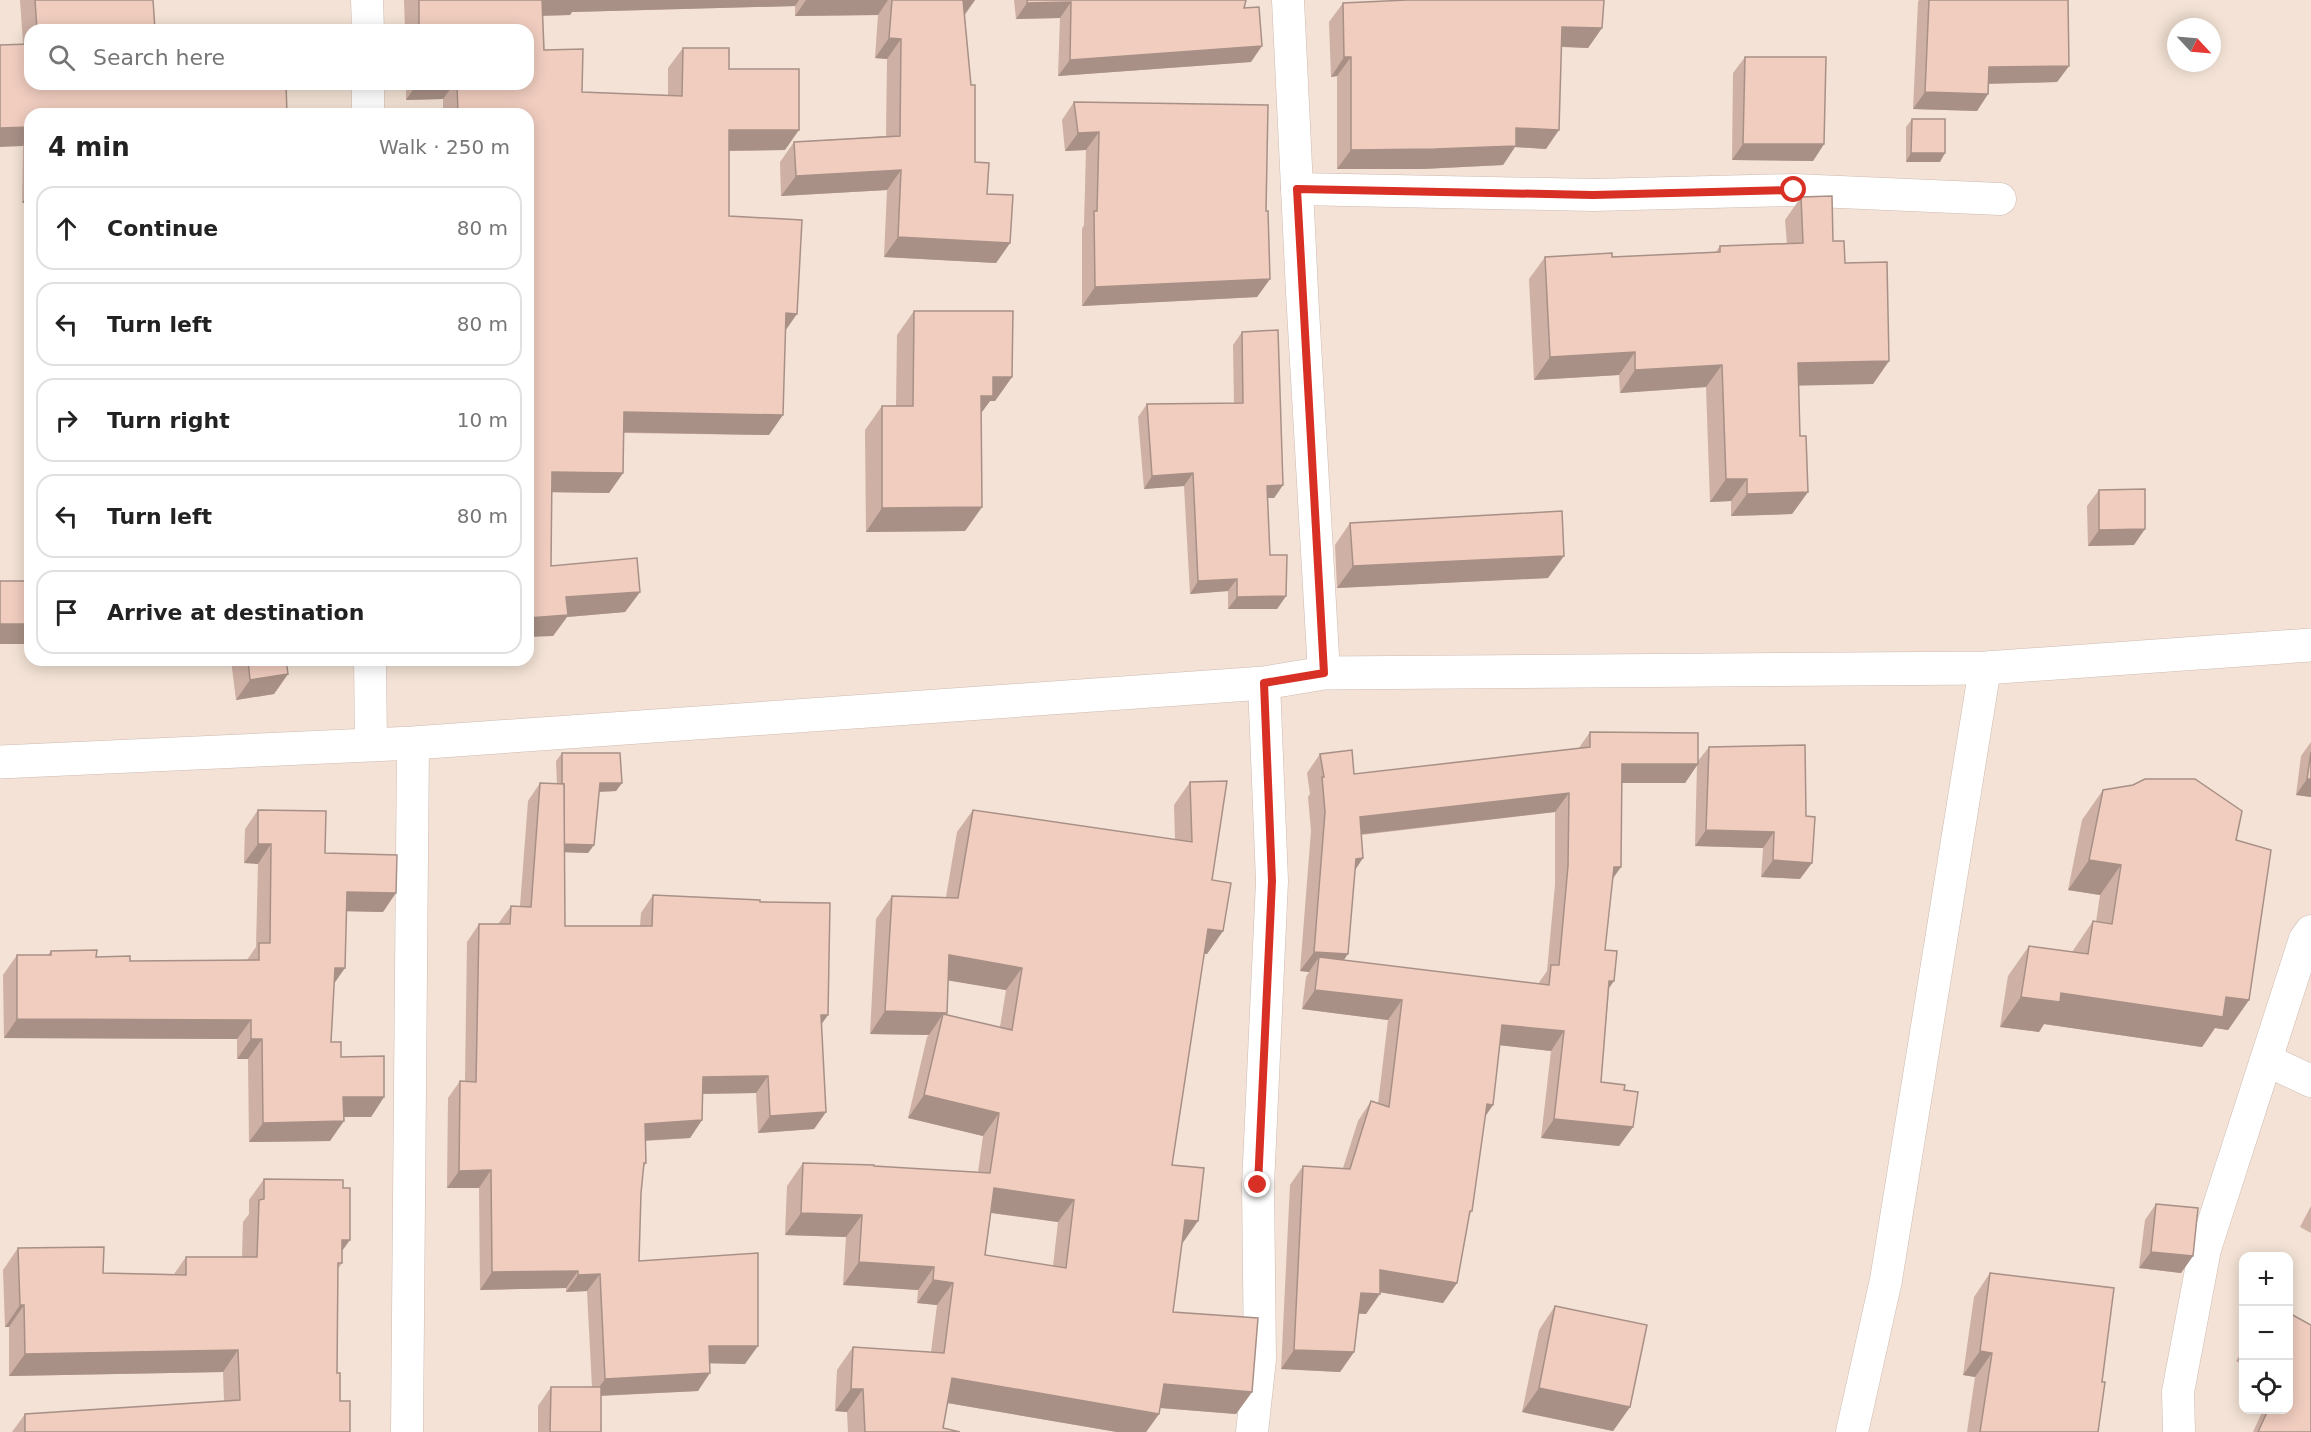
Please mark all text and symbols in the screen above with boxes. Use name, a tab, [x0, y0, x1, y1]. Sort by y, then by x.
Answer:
north arrow	[2167, 18, 2221, 72]
search box	[24, 24, 534, 90]
icon: search	[45, 41, 78, 74]
text: Search here	[93, 45, 225, 70]
text: 4 min	[48, 132, 130, 162]
text: Walk · 250 m	[379, 135, 510, 159]
route start	[1780, 176, 1806, 202]
icon: ahead	[50, 212, 83, 245]
text: Continue	[107, 216, 218, 241]
text: 80 m	[457, 216, 508, 240]
icon: left	[50, 308, 83, 341]
text: Turn left	[107, 312, 212, 337]
text: 80 m	[457, 312, 508, 336]
icon: right	[50, 404, 83, 437]
text: Turn right	[107, 408, 230, 433]
text: 10 m	[457, 408, 508, 432]
icon: left	[50, 500, 83, 533]
text: Turn left	[107, 504, 212, 529]
text: 80 m	[457, 504, 508, 528]
icon: arrive	[50, 596, 83, 629]
text: Arrive at destination	[107, 600, 364, 625]
route end	[1244, 1171, 1270, 1197]
map controls	[2239, 1252, 2293, 1414]
button: +	[2239, 1252, 2293, 1306]
button: −	[2239, 1306, 2293, 1360]
button: locate	[2239, 1360, 2293, 1414]

